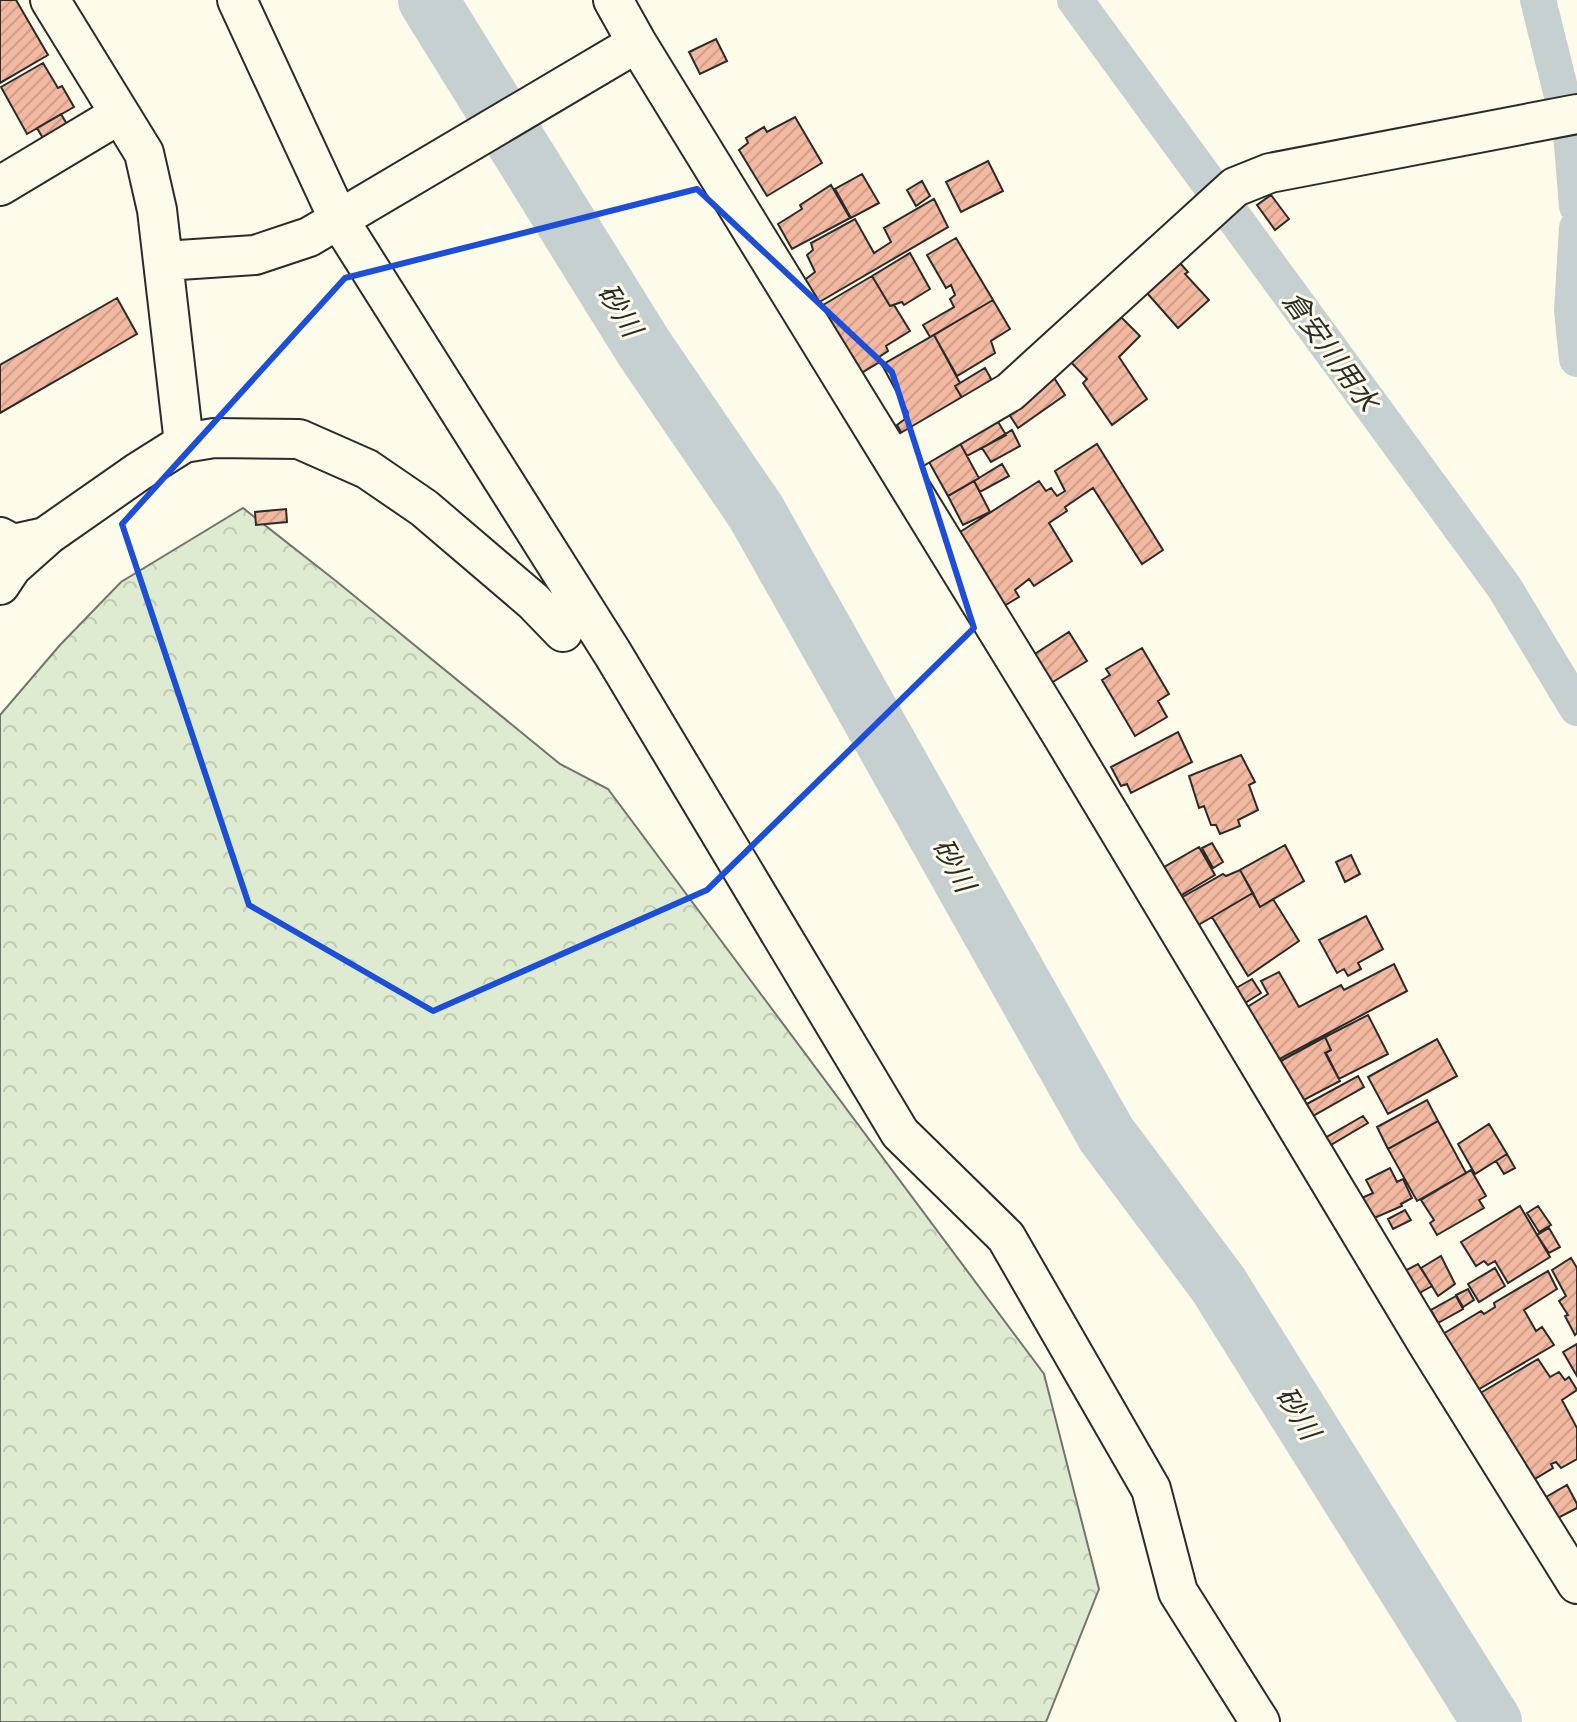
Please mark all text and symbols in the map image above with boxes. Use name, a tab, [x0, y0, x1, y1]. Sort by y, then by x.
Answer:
water label: 砂川	[590, 276, 653, 346]
water label: 倉安川用水	[1275, 283, 1389, 421]
water label: 砂川	[925, 831, 986, 901]
water label: 砂川	[1268, 1379, 1331, 1449]

